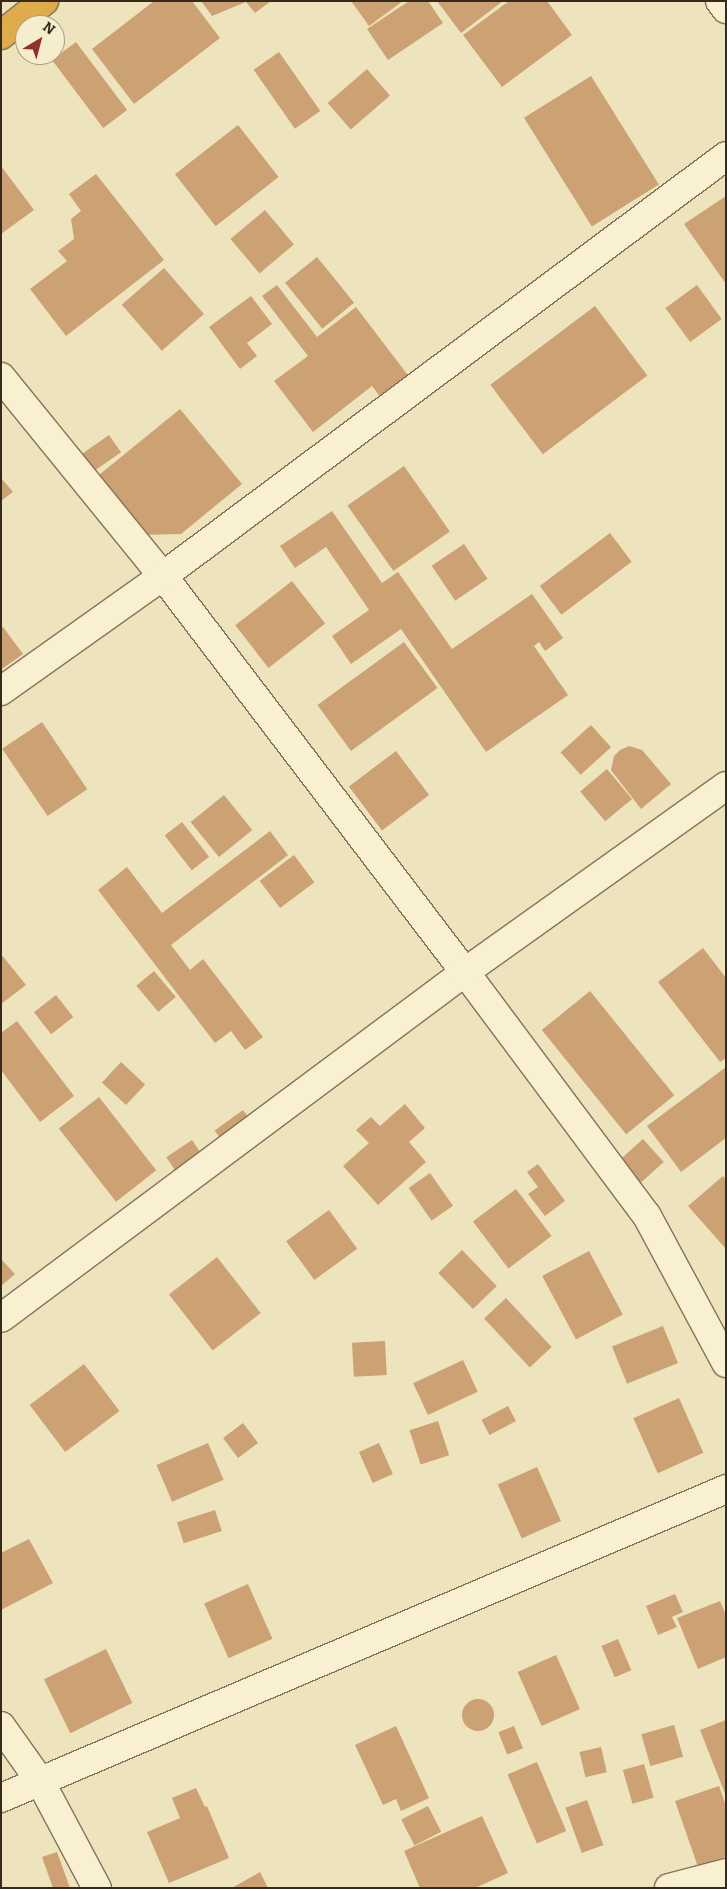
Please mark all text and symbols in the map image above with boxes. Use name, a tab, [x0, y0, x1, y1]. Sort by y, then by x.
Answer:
north arrow	[15, 15, 65, 65]
text: N	[39, 18, 58, 38]

